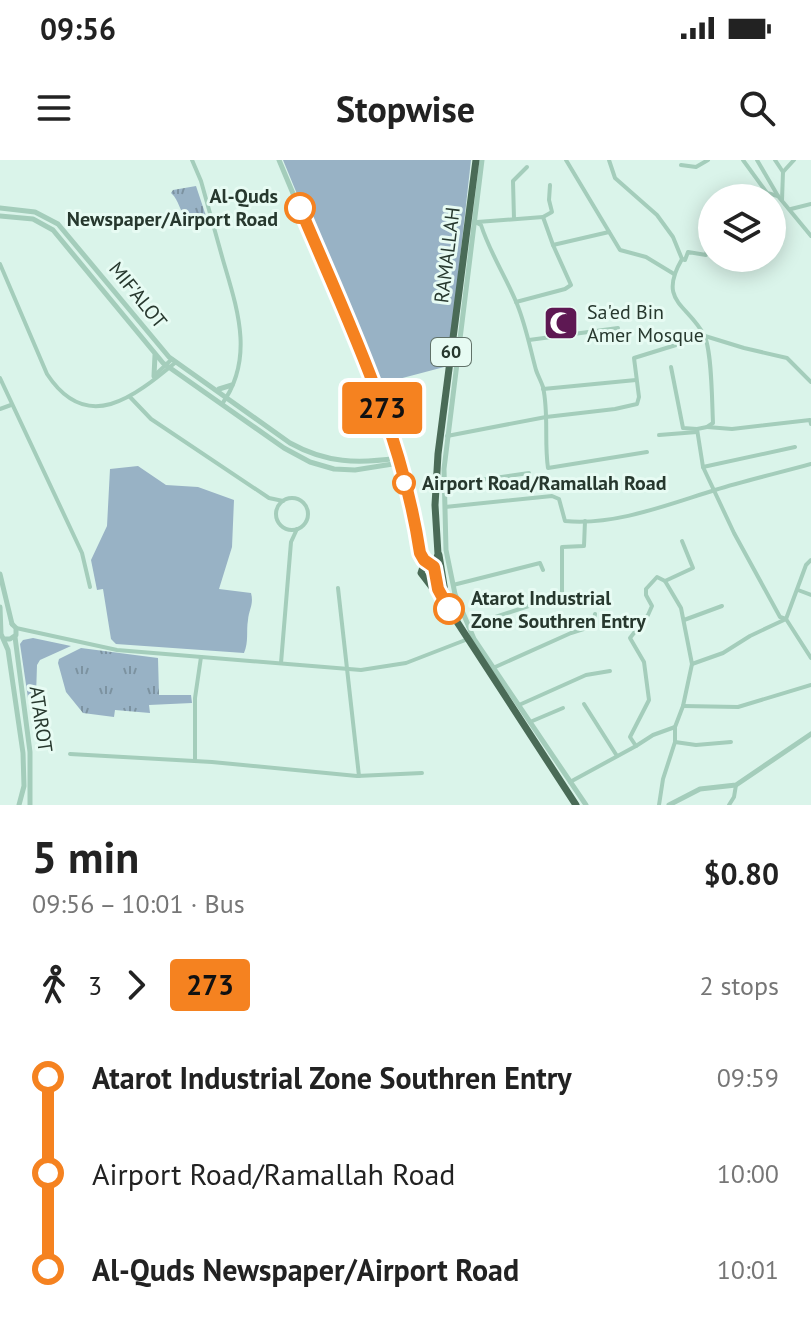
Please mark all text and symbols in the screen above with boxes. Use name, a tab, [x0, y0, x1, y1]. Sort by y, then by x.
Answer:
text: 09:56	[40, 9, 116, 48]
text: Stopwise	[336, 85, 475, 132]
icon: menu	[32, 86, 76, 130]
icon: search	[735, 86, 779, 130]
place label: Al-Quds Newspaper/Airport Road	[67, 183, 278, 232]
map controls	[698, 184, 786, 272]
button: layers	[698, 184, 786, 272]
marker: Al-Quds Newspaper/Airport Road	[285, 193, 315, 223]
street label: RAMALLAH	[428, 206, 466, 304]
street label: MIF'ALOT	[103, 256, 173, 334]
place label: Sa'ed Bin Amer Mosque	[587, 299, 704, 348]
mosque icon: Sa'ed Bin Amer Mosque	[542, 304, 580, 342]
road number: 60	[431, 338, 471, 366]
line badge: 273	[336, 382, 428, 434]
text: 273	[358, 389, 406, 426]
place label: Airport Road/Ramallah Road	[422, 470, 667, 496]
marker: Airport Road/Ramallah Road	[393, 472, 415, 494]
place label: Atarot Industrial Zone Southren Entry	[471, 585, 646, 634]
marker: Atarot Industrial Zone Southren Entry	[434, 594, 464, 624]
street label: ATAROT	[23, 684, 59, 754]
text: 5 min	[32, 828, 139, 885]
text: $0.80	[704, 854, 779, 893]
text: 09:56 – 10:01 · Bus	[32, 887, 245, 920]
icon: walk	[32, 963, 76, 1007]
icon: forward	[114, 963, 158, 1007]
text: 273	[186, 966, 234, 1003]
text: 3	[88, 969, 102, 1002]
text: 2 stops	[699, 969, 779, 1002]
text: Atarot Industrial Zone Southren Entry	[92, 1058, 572, 1097]
text: 09:59	[717, 1061, 779, 1094]
text: Airport Road/Ramallah Road	[92, 1154, 456, 1193]
text: 10:00	[717, 1157, 779, 1190]
text: Al-Quds Newspaper/Airport Road	[92, 1250, 519, 1289]
text: 10:01	[717, 1253, 779, 1286]

